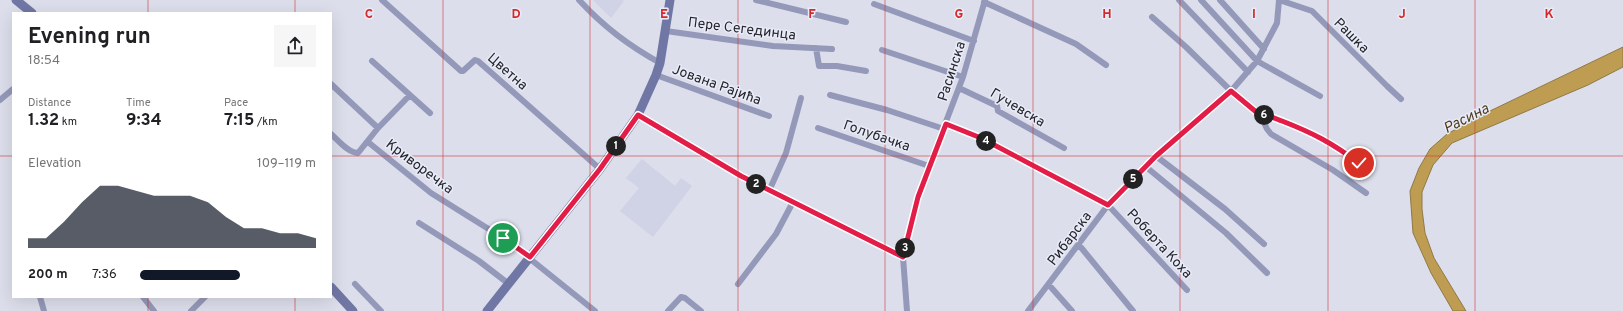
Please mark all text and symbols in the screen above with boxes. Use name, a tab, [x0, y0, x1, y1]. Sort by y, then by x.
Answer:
text: C	[365, 7, 373, 23]
text: D	[511, 7, 521, 23]
text: E	[660, 7, 668, 23]
text: F	[808, 7, 816, 23]
text: G	[955, 7, 964, 23]
text: H	[1102, 7, 1112, 23]
text: I	[1252, 7, 1256, 23]
text: J	[1398, 7, 1406, 23]
text: K	[1544, 7, 1554, 23]
street label: Пере Сегединца	[687, 14, 797, 45]
street label: Рашка	[1330, 15, 1372, 57]
text: Evening run	[28, 24, 151, 51]
button: share	[274, 25, 316, 67]
street label: Расинска	[935, 39, 970, 104]
street label: Цветна	[483, 50, 531, 94]
text: 18:54	[28, 53, 60, 69]
street label: Јована Рајића	[670, 61, 763, 109]
street label: Гучевска	[987, 85, 1048, 131]
text: Distance	[28, 96, 71, 110]
text: Time	[126, 96, 151, 110]
text: Pace	[224, 96, 248, 110]
water label: Расина	[1441, 100, 1493, 139]
pin: 6	[1254, 105, 1274, 125]
text: 6	[1261, 108, 1267, 122]
text: 1.32	[28, 110, 59, 132]
text: 9:34	[126, 110, 162, 132]
text: 7:15	[224, 110, 254, 132]
text: km	[59, 115, 77, 129]
text: /km	[254, 115, 278, 129]
street label: Голубачка	[841, 117, 912, 156]
pin: 4	[976, 131, 996, 151]
text: 4	[982, 134, 990, 148]
street label: Криворечка	[382, 136, 456, 198]
pin: 1	[606, 136, 626, 156]
text: 1	[614, 139, 618, 153]
pin	[1342, 146, 1376, 180]
icon: check	[1348, 152, 1370, 174]
text: Elevation	[28, 156, 81, 172]
text: 109–119 m	[257, 156, 316, 172]
pin: 5	[1123, 169, 1143, 189]
text: 5	[1130, 172, 1136, 186]
pin: 2	[746, 174, 766, 194]
text: 2	[753, 177, 759, 191]
street label: Роберта Коха	[1122, 206, 1195, 282]
street label: Рибарска	[1044, 209, 1096, 269]
pin	[486, 221, 520, 255]
icon: arrive	[492, 227, 514, 249]
pin: 3	[895, 238, 915, 258]
text: 3	[902, 241, 908, 255]
text: 200 m	[28, 267, 68, 283]
text: 7:36	[92, 267, 117, 283]

